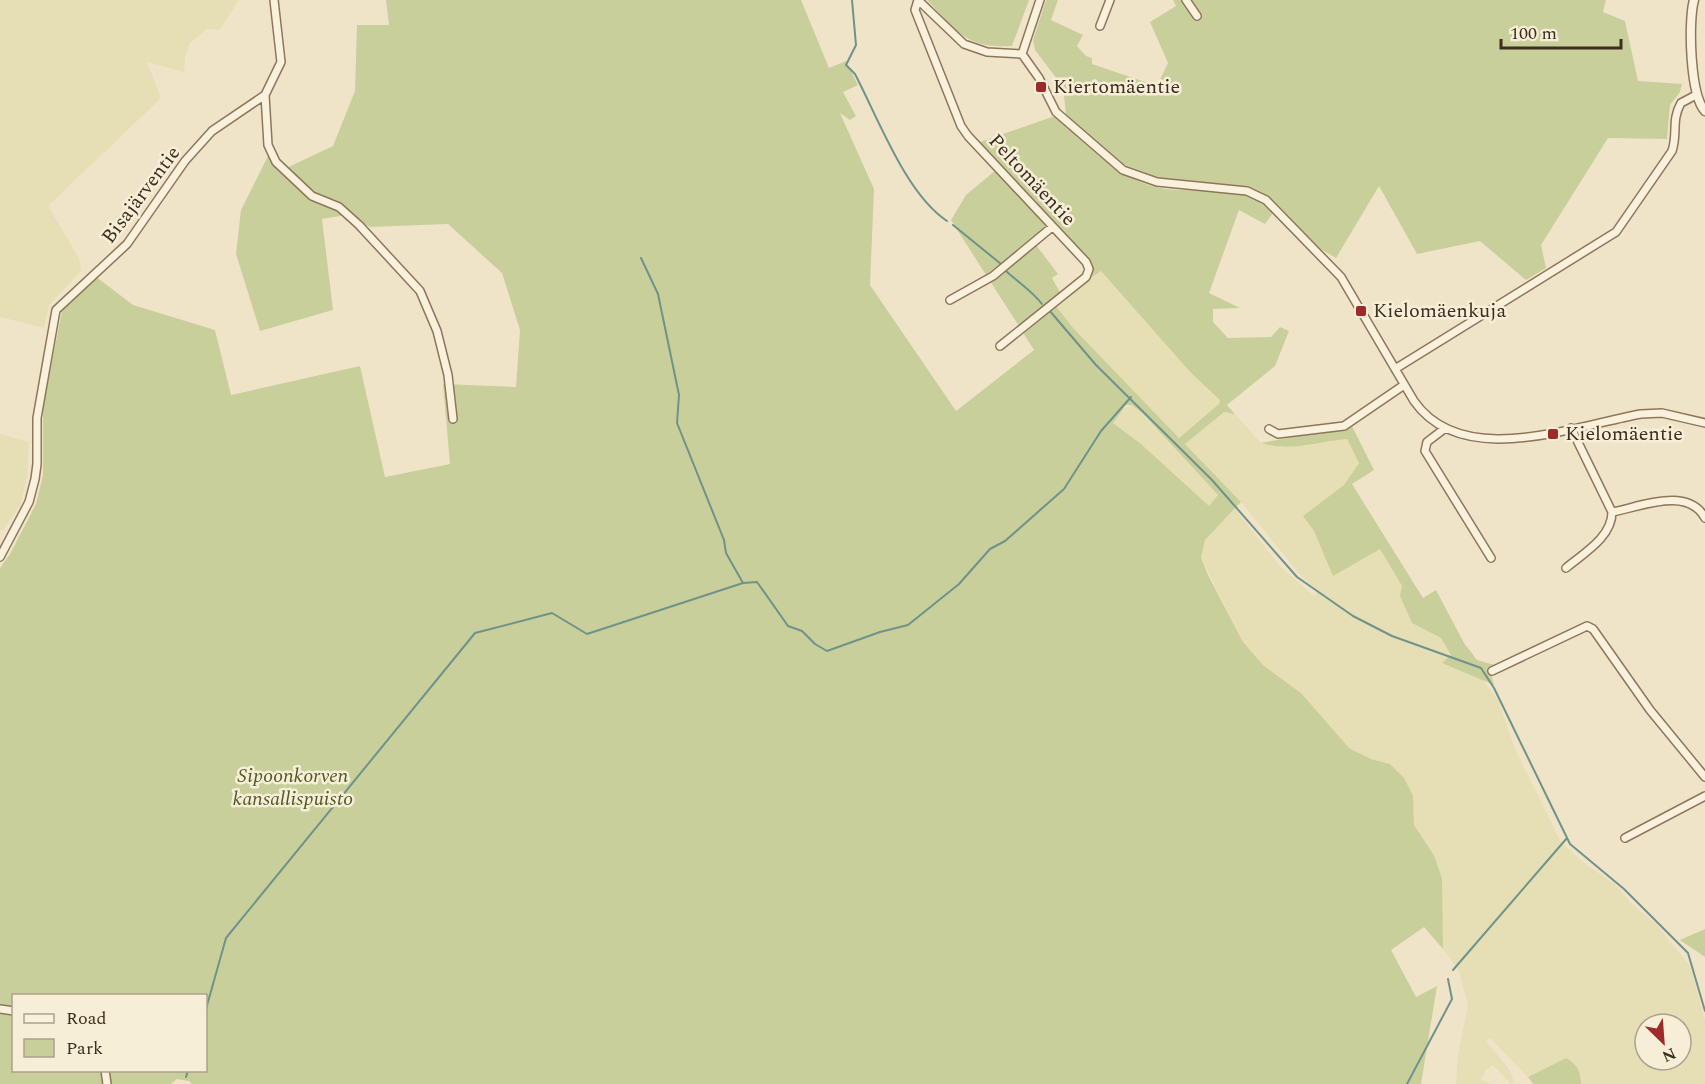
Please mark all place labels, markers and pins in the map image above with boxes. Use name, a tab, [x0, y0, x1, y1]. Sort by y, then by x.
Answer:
place label: Kiertomäentie	[1053, 72, 1180, 102]
marker: Kiertomäentie	[1034, 80, 1048, 94]
place label: Kielomäenkuja	[1373, 296, 1506, 326]
marker: Kielomäenkuja	[1354, 304, 1368, 318]
place label: Kielomäentie	[1565, 419, 1683, 449]
marker: Kielomäentie	[1546, 427, 1560, 441]

